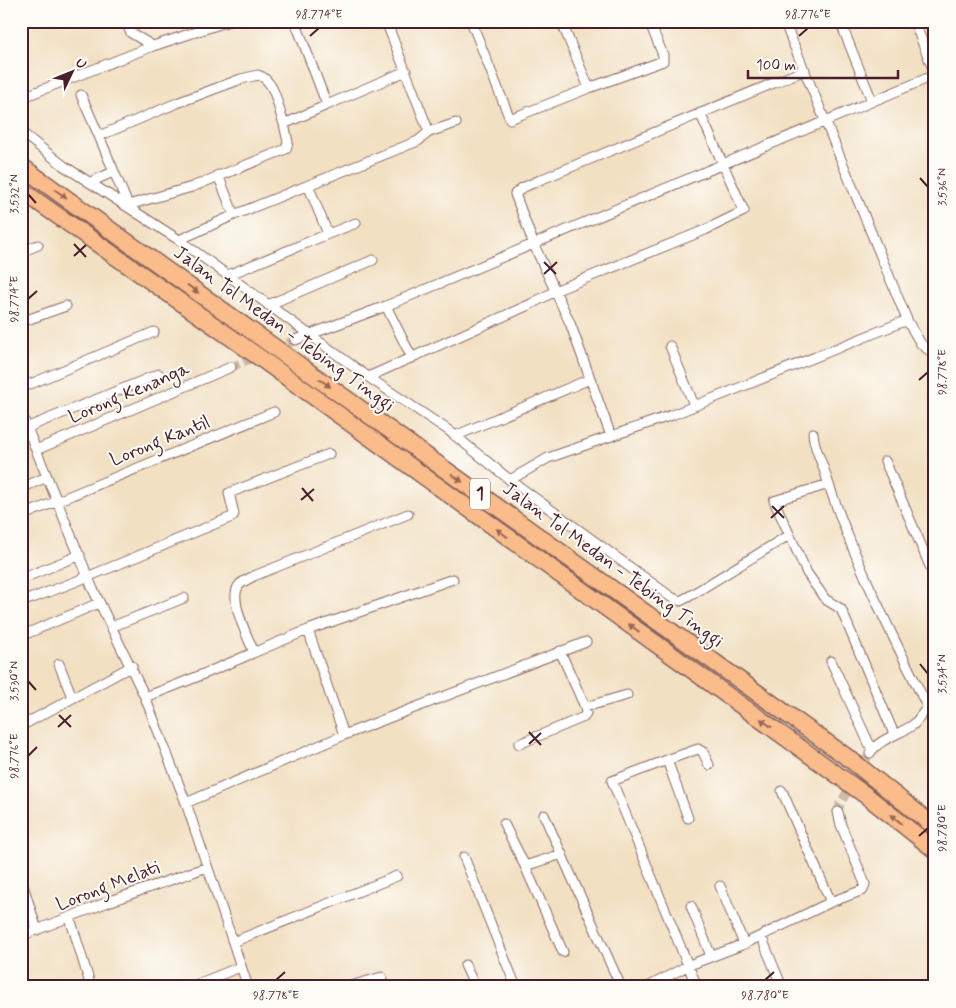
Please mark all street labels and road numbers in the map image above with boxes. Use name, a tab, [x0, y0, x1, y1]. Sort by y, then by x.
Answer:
street label: Jalan Tol Medan - Tebing Tinggi	[167, 240, 400, 420]
street label: Lorong Kenanga	[65, 356, 195, 432]
street label: Lorong Kantil	[106, 410, 215, 475]
street label: Jalan Tol Medan - Tebing Tinggi	[496, 476, 729, 656]
road number: 1	[470, 478, 490, 509]
street label: Lorong Melati	[53, 855, 164, 920]

